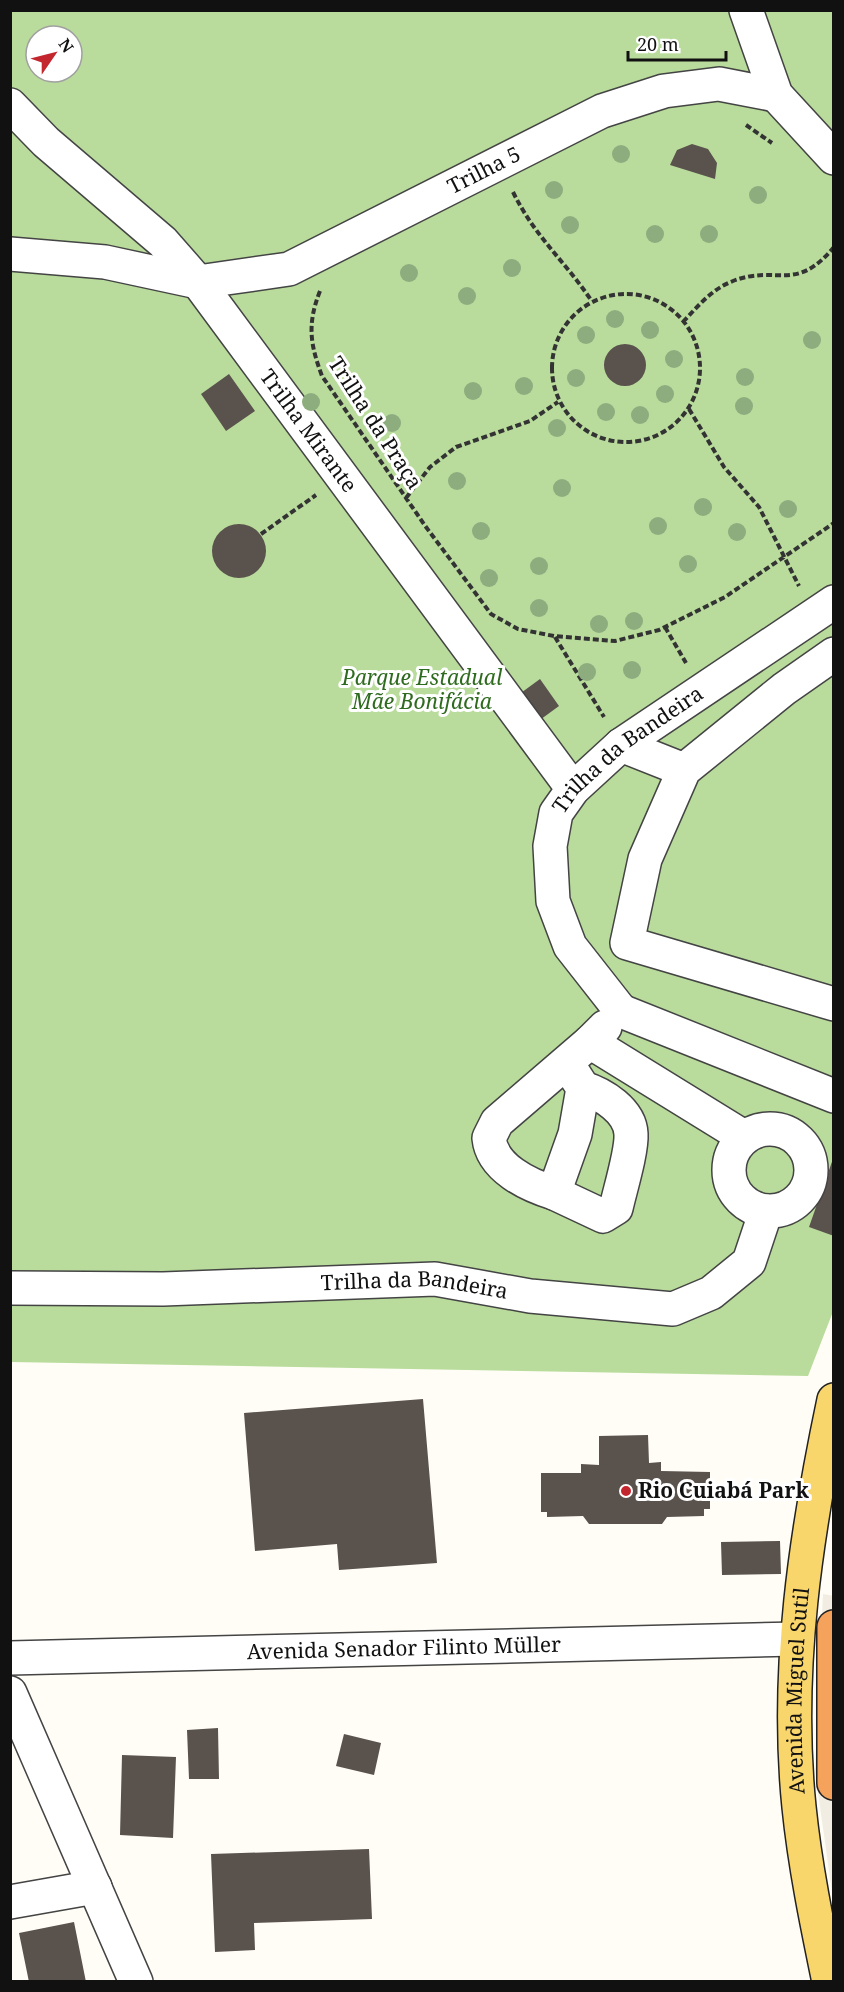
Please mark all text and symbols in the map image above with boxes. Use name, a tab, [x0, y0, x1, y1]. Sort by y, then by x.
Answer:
north arrow	[24, 24, 84, 84]
scale bar	[628, 24, 726, 62]
text: 20 m	[637, 32, 679, 56]
text: N	[54, 34, 79, 57]
street label: Trilha 5	[442, 139, 525, 200]
street label: Trilha da Praça	[322, 351, 429, 494]
street label: Trilha Mirante	[254, 363, 364, 498]
park label: Parque Estadual Mãe Bonifácia	[341, 663, 503, 715]
street label: Trilha da Bandeira	[545, 679, 708, 818]
street label: Trilha da Bandeira	[320, 1264, 510, 1305]
place label: Rio Cuiabá Park	[638, 1476, 809, 1504]
marker: Rio Cuiabá Park	[619, 1484, 633, 1498]
street label: Avenida Miguel Sutil	[780, 1585, 815, 1795]
street label: Avenida Senador Filinto Müller	[247, 1630, 561, 1665]

